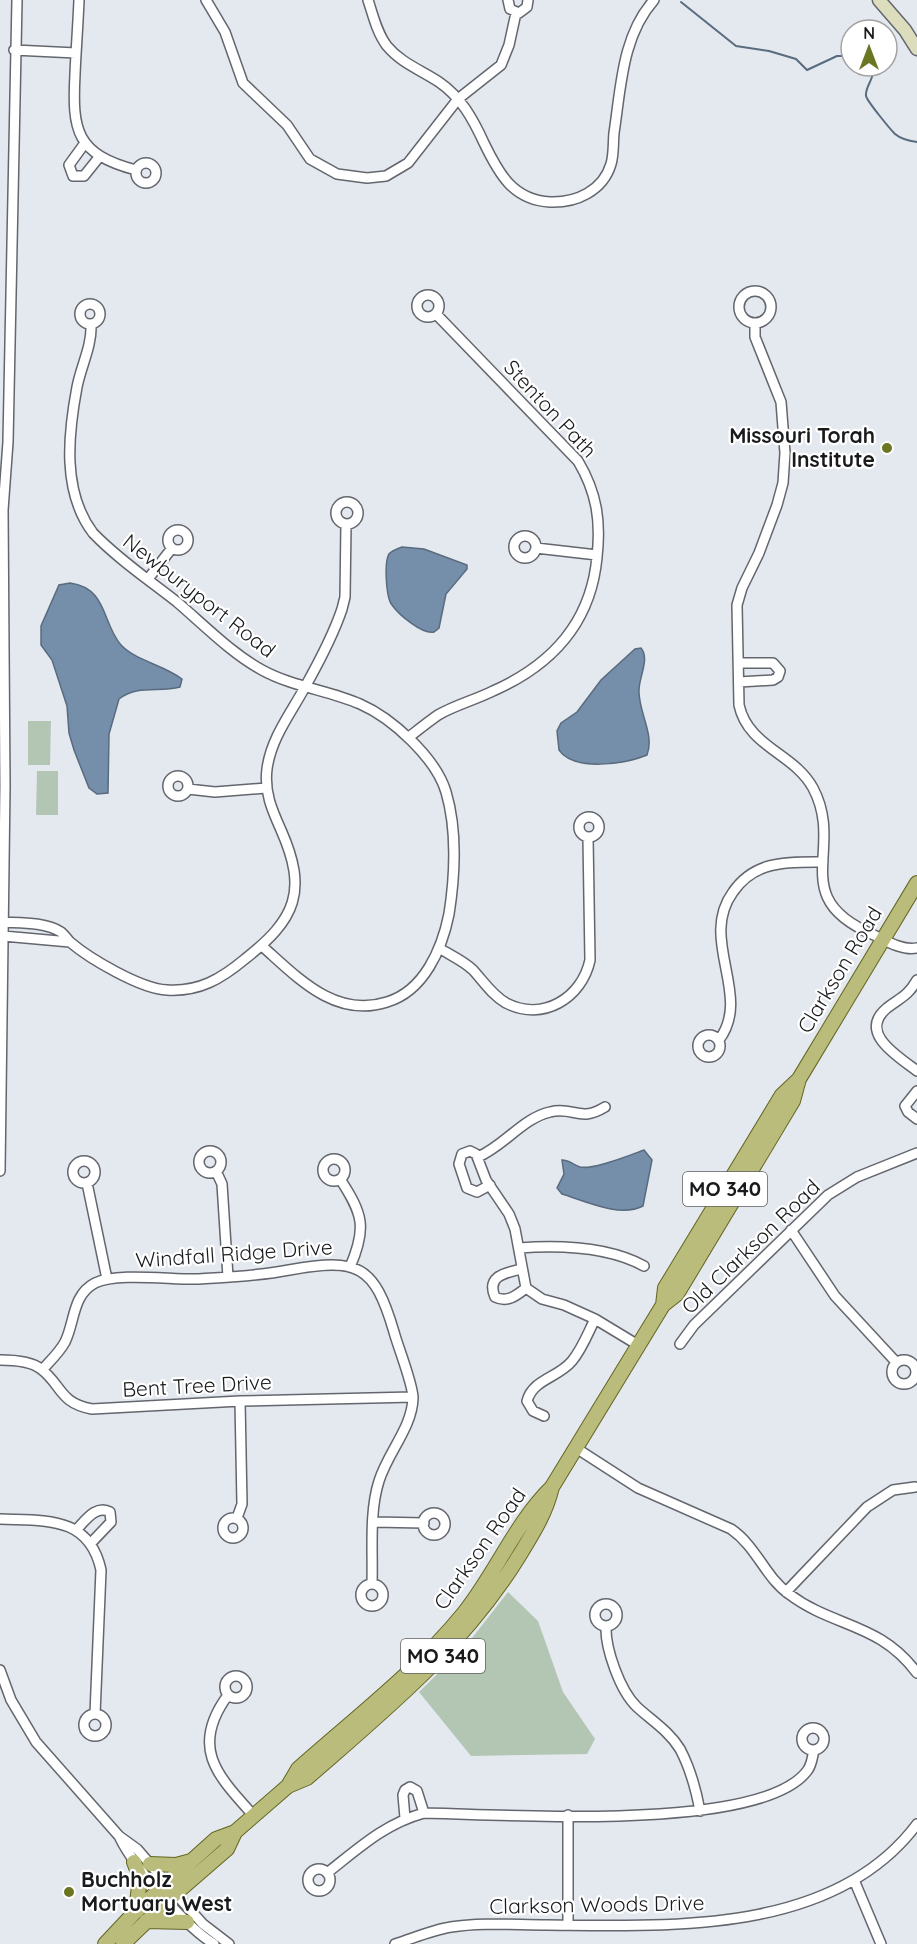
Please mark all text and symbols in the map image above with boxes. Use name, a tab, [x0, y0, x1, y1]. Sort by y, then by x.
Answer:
north arrow	[839, 18, 899, 78]
text: N	[863, 23, 875, 43]
street label: Stenton Path	[499, 354, 603, 463]
place label: Missouri Torah Institute	[729, 422, 875, 472]
marker: Missouri Torah Institute	[880, 441, 894, 455]
street label: Newburyport Road	[118, 528, 281, 663]
street label: Clarkson Road	[791, 902, 887, 1037]
road number: MO 340	[683, 1172, 767, 1206]
street label: Old Clarkson Road	[676, 1174, 825, 1319]
street label: Windfall Ridge Drive	[135, 1233, 333, 1273]
street label: Bent Tree Drive	[122, 1368, 272, 1402]
street label: Clarkson Road	[428, 1482, 531, 1614]
road number: MO 340	[401, 1639, 485, 1673]
place label: Buchholz Mortuary West	[81, 1866, 232, 1916]
marker: Buchholz Mortuary West	[62, 1885, 76, 1899]
street label: Clarkson Woods Drive	[489, 1889, 705, 1919]

